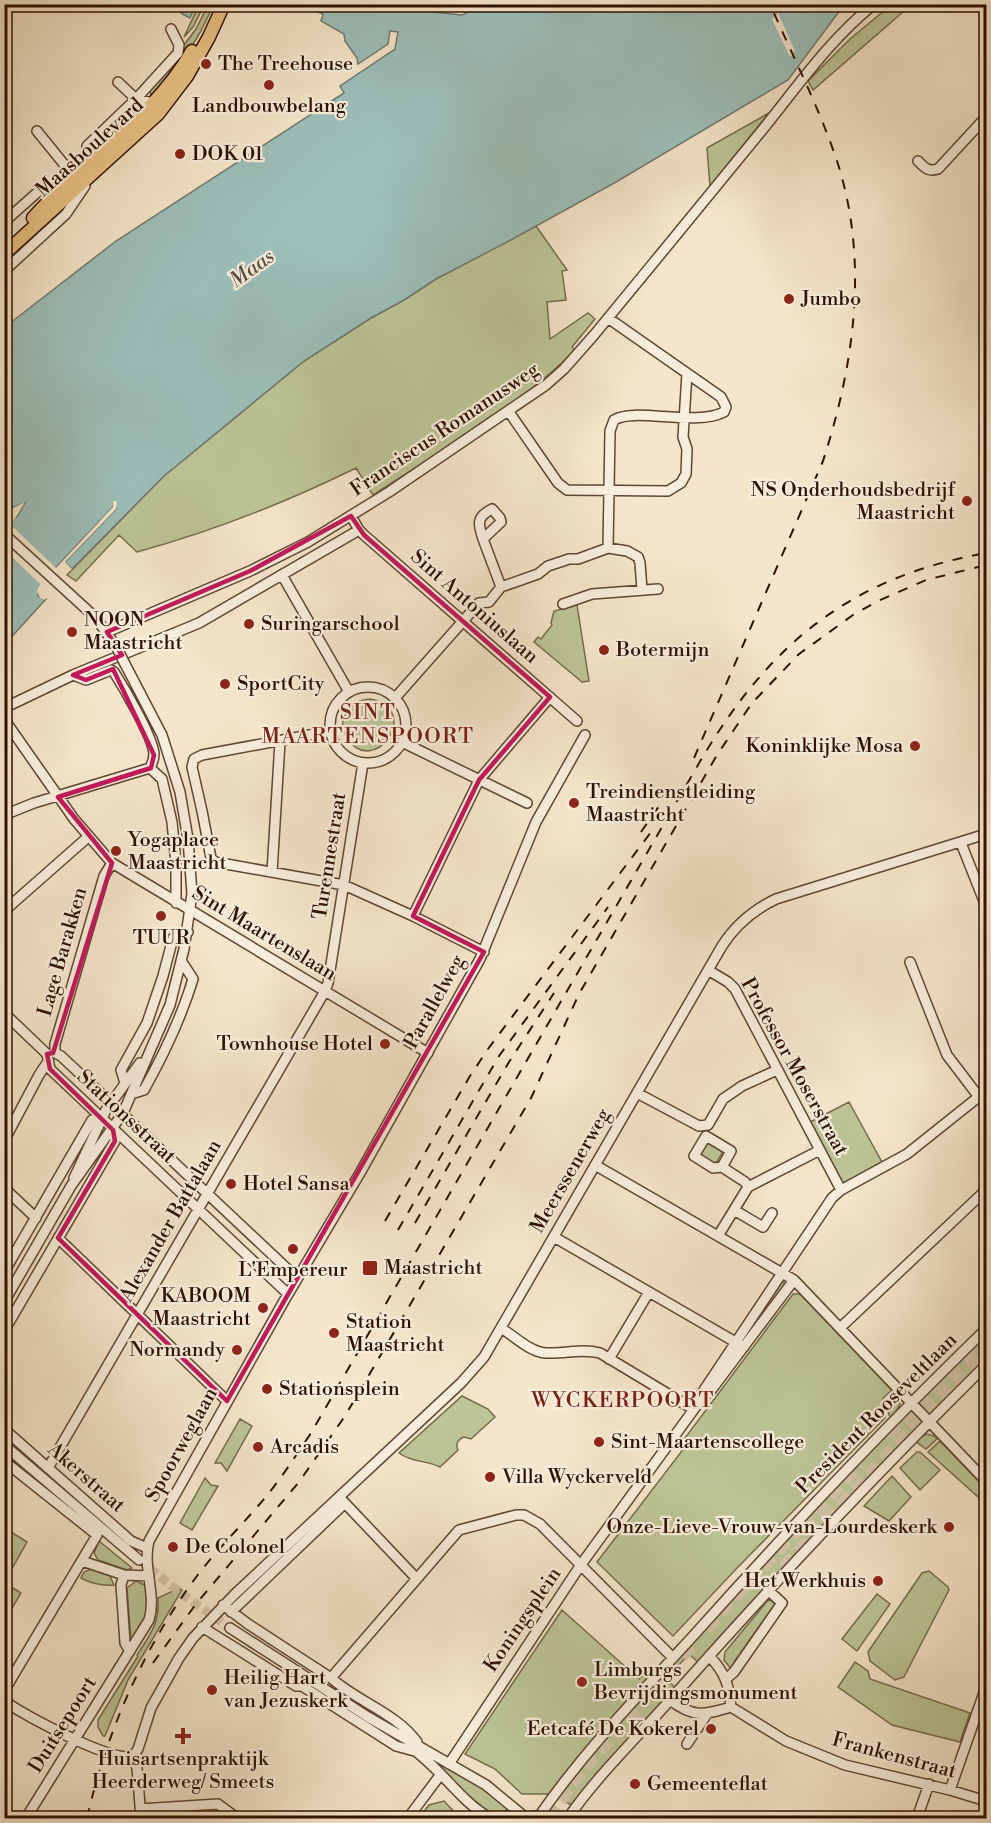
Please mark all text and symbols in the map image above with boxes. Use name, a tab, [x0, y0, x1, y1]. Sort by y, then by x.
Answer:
place label: The Treehouse	[218, 52, 353, 77]
marker: The Treehouse	[199, 57, 213, 71]
marker: Landbouwbelang	[262, 78, 276, 92]
street label: Maasboulevard	[31, 93, 150, 203]
place label: Landbouwbelang	[192, 94, 347, 119]
place label: DOK 01	[192, 142, 263, 167]
marker: DOK 01	[173, 147, 187, 161]
water label: Maas	[224, 244, 280, 294]
place label: Jumbo	[800, 287, 861, 312]
marker: Jumbo	[782, 292, 796, 306]
street label: Franciscus Romanusweg	[346, 357, 545, 503]
place label: NS Onderhoudsbedrijf Maastricht	[751, 478, 956, 526]
marker: NS Onderhoudsbedrijf Maastricht	[960, 494, 974, 508]
street label: Sint Antoniuslaan	[405, 545, 543, 670]
place label: NOON Maastricht	[84, 608, 183, 656]
place label: Suringarschool	[261, 612, 400, 637]
marker: Suringarschool	[242, 617, 256, 631]
marker: NOON Maastricht	[65, 625, 79, 639]
place label: Botermijn	[615, 638, 710, 663]
marker: Botermijn	[597, 643, 611, 657]
place label: SportCity	[237, 672, 325, 697]
marker: SportCity	[218, 677, 232, 691]
district label: SINT MAARTENSPOORT	[261, 700, 475, 750]
place label: Koninklijke Mosa	[745, 734, 904, 759]
marker: Koninklijke Mosa	[908, 739, 922, 753]
place label: Treindienstleiding Maastricht	[586, 780, 756, 828]
street label: Turennestraat	[308, 791, 352, 921]
marker: Treindienstleiding Maastricht	[567, 796, 581, 810]
place label: Yogaplace Maastricht	[127, 828, 227, 876]
marker: Yogaplace Maastricht	[109, 844, 123, 858]
street label: Sint Maartenslaan	[187, 881, 341, 987]
street label: Lage Barakken	[33, 884, 93, 1020]
marker: TUUR	[154, 909, 168, 923]
place label: TUUR	[133, 926, 191, 951]
street label: Parallelweg	[399, 950, 471, 1053]
street label: Professor Moserstraat	[735, 974, 853, 1160]
place label: Townhouse Hotel	[217, 1032, 373, 1057]
marker: Townhouse Hotel	[378, 1037, 392, 1051]
street label: Stationsstraat	[71, 1065, 181, 1169]
street label: Meerssenerweg	[525, 1104, 617, 1238]
street label: Alexander Battalaan	[114, 1135, 228, 1307]
place label: Hotel Sansa	[243, 1172, 350, 1197]
marker: Hotel Sansa	[224, 1177, 238, 1191]
marker: L'Empereur	[286, 1242, 300, 1256]
place label: Maastricht	[384, 1256, 483, 1281]
place label: L'Empereur	[238, 1258, 348, 1283]
marker: Maastricht	[361, 1259, 379, 1277]
place label: KABOOM Maastricht	[153, 1284, 251, 1332]
marker: KABOOM Maastricht	[256, 1301, 270, 1315]
place label: Station Maastricht	[346, 1310, 445, 1358]
marker: Station Maastricht	[327, 1326, 341, 1340]
street label: President Rooseveltlaan	[791, 1328, 963, 1500]
place label: Normandy	[129, 1338, 225, 1363]
marker: Normandy	[230, 1343, 244, 1357]
place label: Stationsplein	[279, 1377, 400, 1402]
marker: Stationsplein	[260, 1382, 274, 1396]
street label: Spoorweglaan	[140, 1383, 224, 1507]
district label: WYCKERPOORT	[530, 1388, 715, 1414]
place label: Sint-Maartenscollege	[611, 1430, 804, 1455]
place label: Arcadis	[269, 1435, 339, 1460]
marker: Sint-Maartenscollege	[592, 1435, 606, 1449]
street label: Akerstraat	[41, 1437, 130, 1518]
marker: Arcadis	[251, 1440, 265, 1454]
place label: Villa Wyckerveld	[501, 1465, 652, 1490]
marker: Villa Wyckerveld	[483, 1470, 497, 1484]
place label: Onze-Lieve-Vrouw-van-Lourdeskerk	[607, 1515, 939, 1540]
marker: Onze-Lieve-Vrouw-van-Lourdeskerk	[942, 1520, 956, 1534]
place label: De Colonel	[185, 1535, 285, 1560]
marker: De Colonel	[166, 1540, 180, 1554]
street label: Koningsplein	[479, 1563, 567, 1677]
place label: Het Werkhuis	[744, 1569, 866, 1594]
marker: Het Werkhuis	[871, 1574, 885, 1588]
place label: Limburgs Bevrijdingsmonument	[593, 1658, 798, 1706]
place label: Heilig Hart van Jezuskerk	[223, 1666, 349, 1714]
street label: Duitsepoort	[23, 1672, 103, 1778]
marker: Limburgs Bevrijdingsmonument	[575, 1675, 589, 1689]
marker: Heilig Hart van Jezuskerk	[205, 1683, 219, 1697]
place label: Eetcafé De Kokerel	[527, 1717, 699, 1742]
marker: Eetcafé De Kokerel	[704, 1722, 718, 1736]
marker: Huisartsenpraktijk Heerderweg/ Smeets	[174, 1727, 192, 1745]
street label: Frankenstraat	[829, 1727, 959, 1785]
place label: Huisartsenpraktijk Heerderweg/ Smeets	[92, 1747, 274, 1795]
place label: Gemeenteflat	[647, 1772, 768, 1797]
marker: Gemeenteflat	[628, 1777, 642, 1791]

